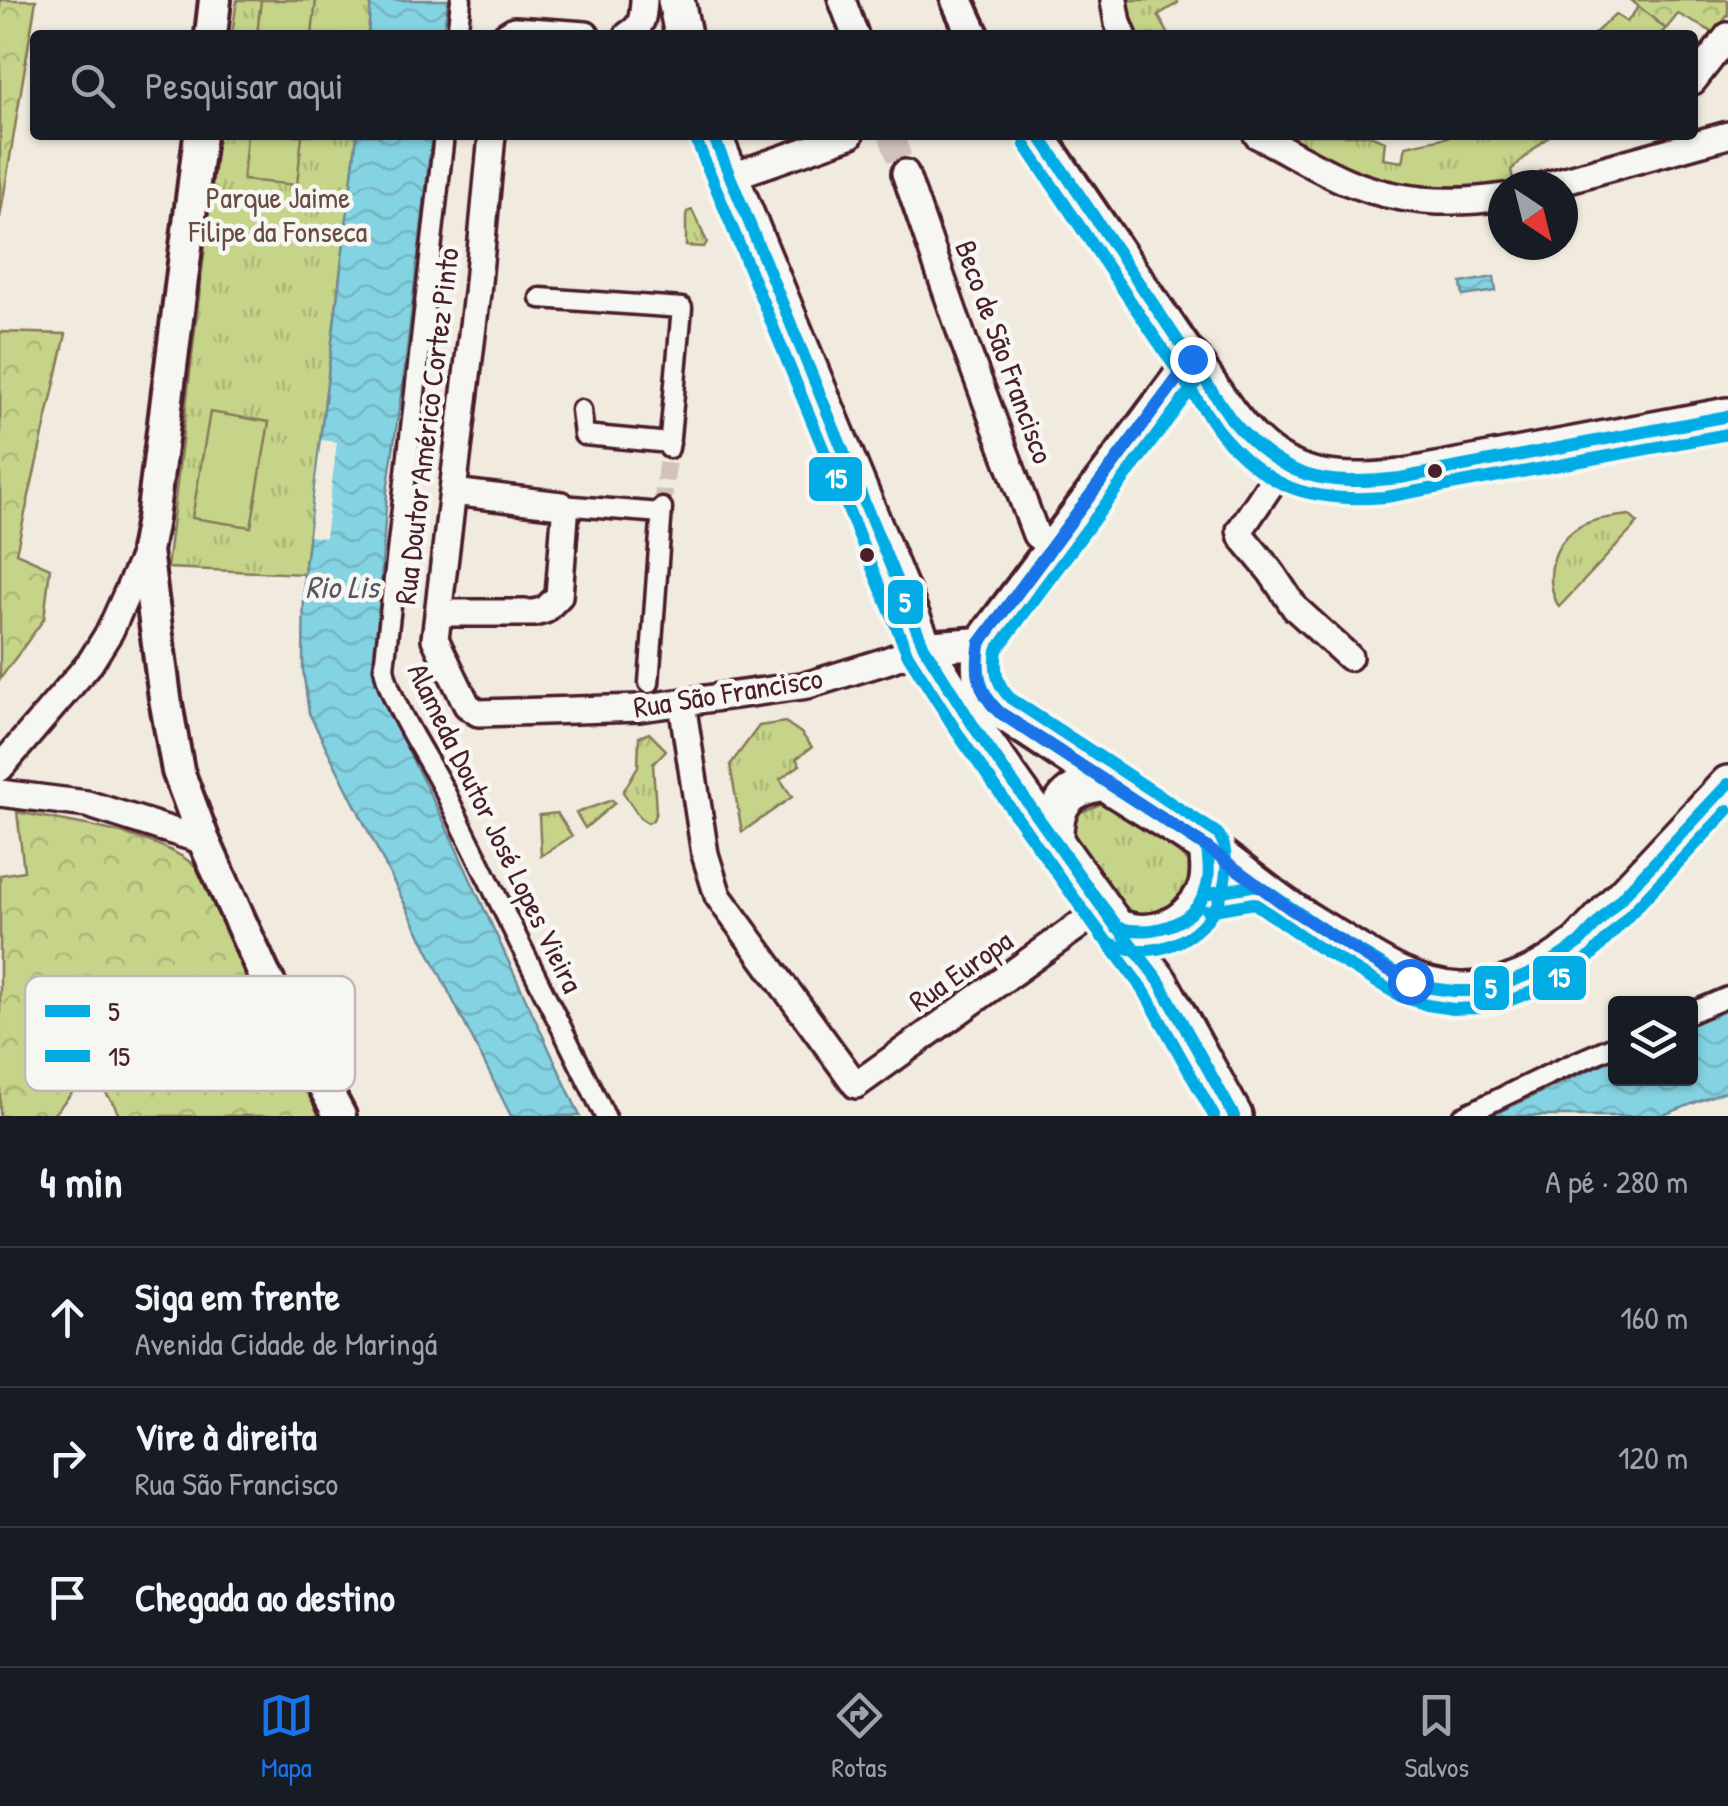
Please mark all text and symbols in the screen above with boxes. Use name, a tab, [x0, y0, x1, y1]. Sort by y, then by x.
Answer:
search box	[30, 30, 1698, 140]
icon: search	[65, 58, 120, 113]
text: Pesquisar aqui	[145, 59, 343, 111]
north arrow	[1488, 170, 1578, 260]
park label: Parque Jaime Filipe da Fonseca	[188, 177, 367, 251]
street label: Beco de São Francisco	[946, 235, 1064, 469]
street label: Rua Doutor Américo Cortez Pinto	[384, 245, 468, 606]
route end	[1170, 337, 1216, 383]
line badge: 15	[807, 455, 864, 503]
text: 15	[825, 459, 847, 497]
unlabelled marker	[1425, 461, 1445, 481]
unlabelled marker	[857, 545, 877, 565]
water label: Rio Lis	[305, 565, 381, 608]
line badge: 5	[886, 578, 925, 626]
text: 5	[899, 583, 911, 621]
street label: Alameda Doutor José Lopes Vieira	[399, 656, 593, 999]
street label: Rua São Francisco	[631, 657, 825, 727]
street label: Rua Europa	[901, 920, 1020, 1020]
line badge: 15	[1531, 954, 1588, 1002]
text: 15	[1548, 958, 1570, 996]
route start	[1388, 959, 1434, 1005]
line badge: 5	[1472, 964, 1511, 1012]
text: 5	[1485, 969, 1497, 1007]
legend	[25, 976, 355, 1091]
text: 5	[108, 992, 120, 1030]
map controls	[1608, 996, 1698, 1086]
button: layers	[1608, 996, 1698, 1086]
text: 15	[108, 1037, 130, 1075]
text: 4 min	[40, 1153, 122, 1210]
text: A pé · 280 m	[1545, 1160, 1688, 1203]
text: Siga em frente	[135, 1270, 340, 1322]
icon: ahead	[40, 1290, 95, 1345]
text: 160 m	[1620, 1296, 1688, 1339]
text: Avenida Cidade de Maringá	[135, 1322, 437, 1365]
text: Vire à direita	[135, 1410, 317, 1462]
icon: right	[40, 1430, 95, 1485]
text: 120 m	[1618, 1436, 1688, 1479]
text: Rua São Francisco	[135, 1462, 338, 1505]
icon: arrive	[40, 1570, 95, 1625]
text: Chegada ao destino	[135, 1571, 395, 1623]
tab: Mapa	[259, 1688, 314, 1786]
tab: Rotas	[832, 1688, 887, 1786]
tab: Salvos	[1405, 1688, 1469, 1786]

